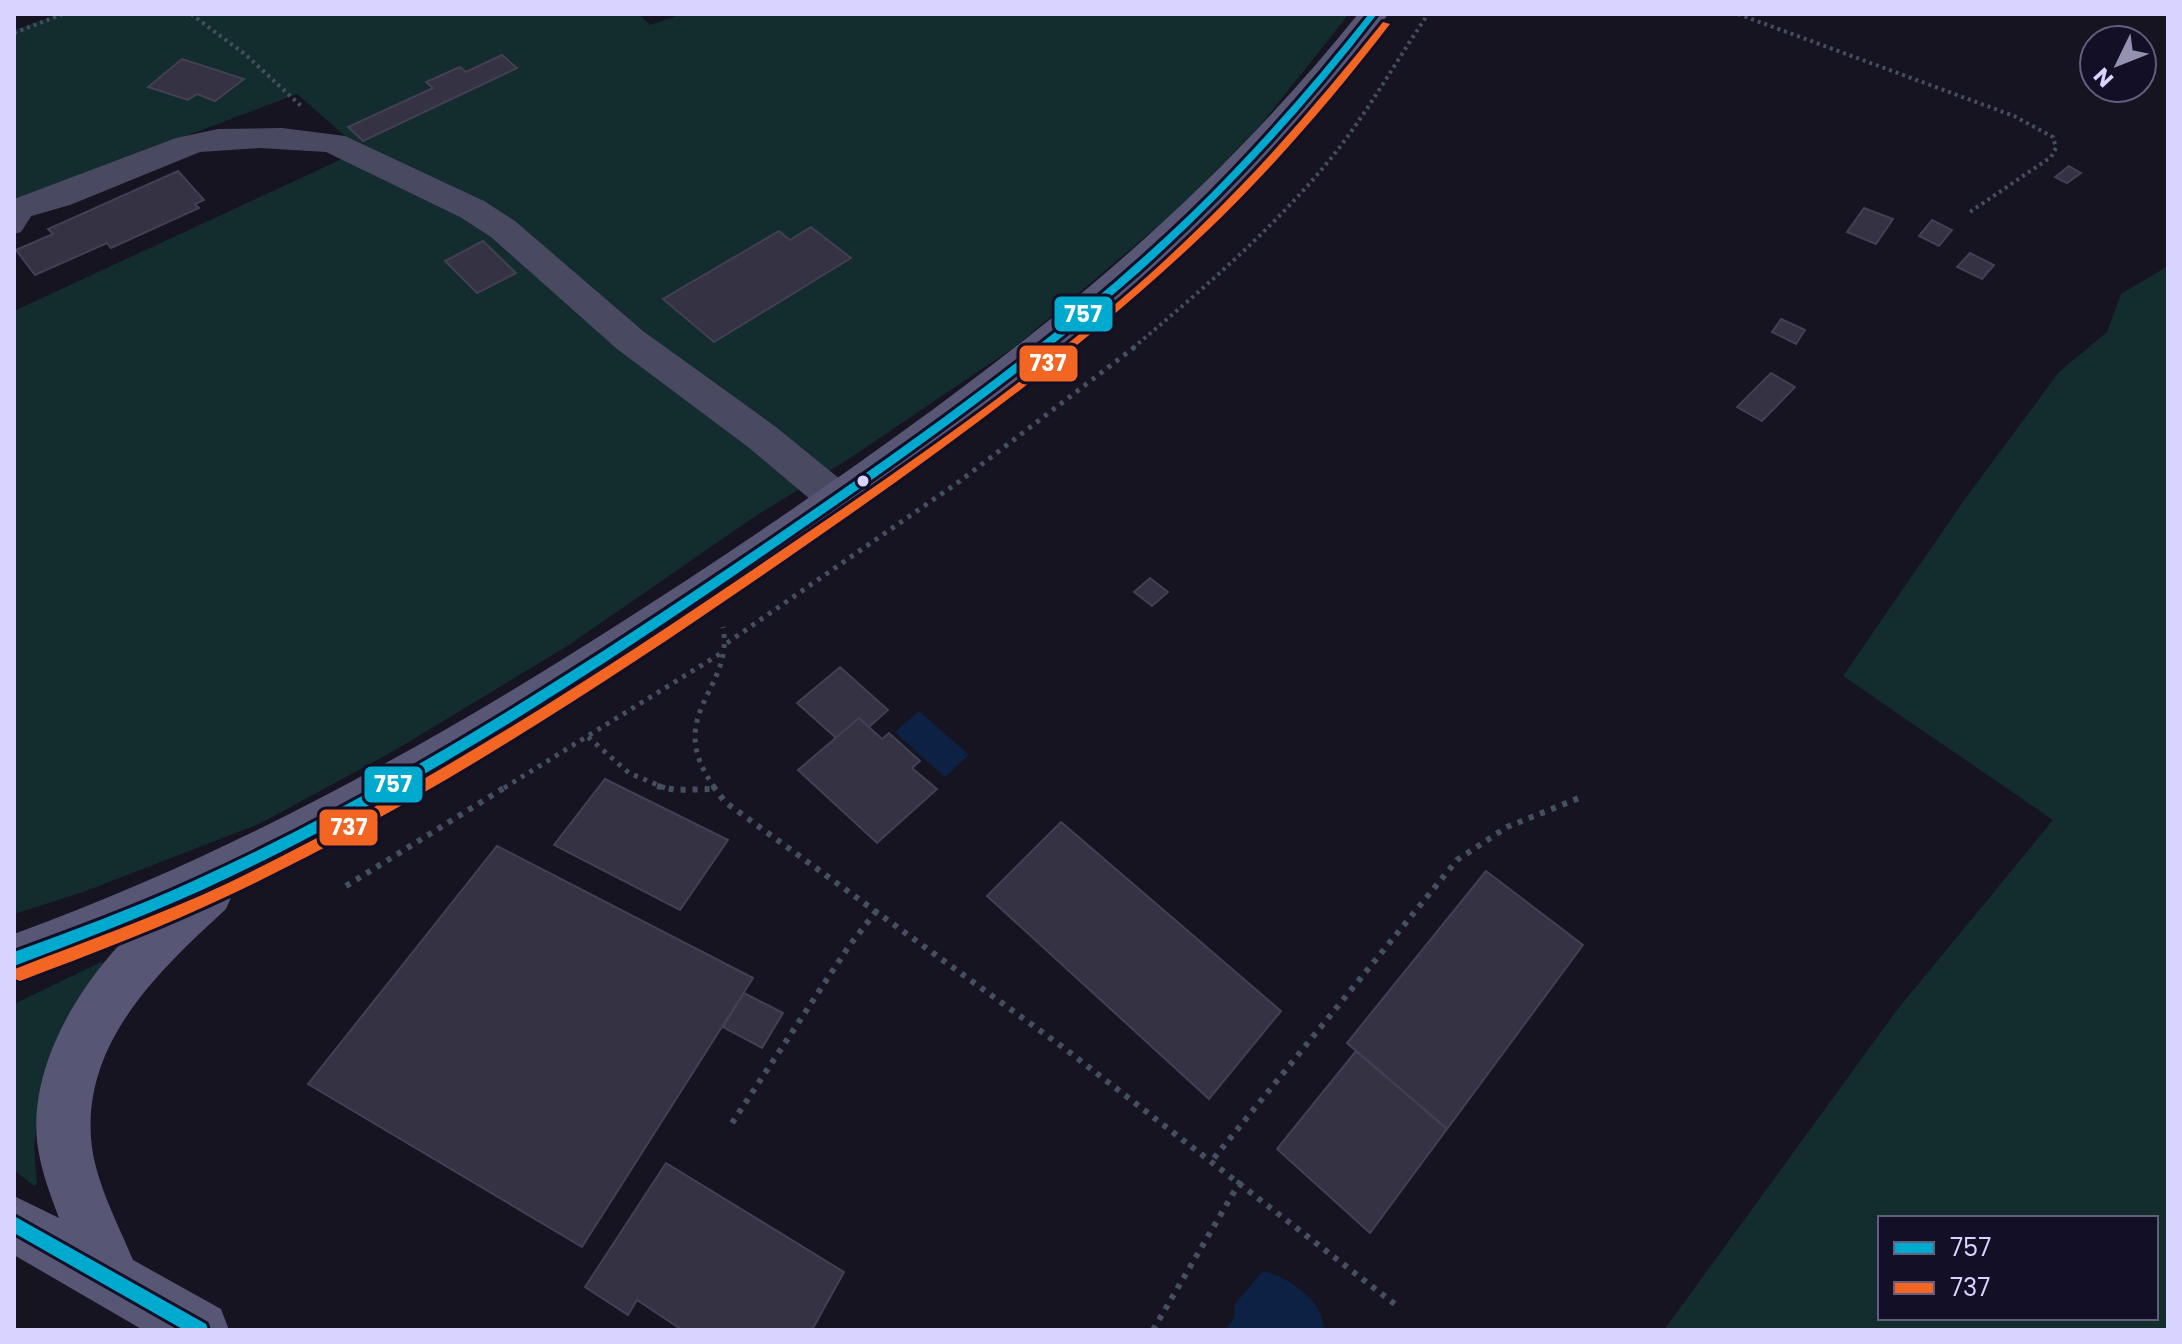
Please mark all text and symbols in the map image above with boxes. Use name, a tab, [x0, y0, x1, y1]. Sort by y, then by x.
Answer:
north arrow	[2078, 24, 2158, 104]
text: N	[2087, 61, 2121, 94]
line badge: 757	[1053, 295, 1114, 333]
text: 757	[1064, 299, 1102, 330]
line badge: 737	[1018, 344, 1079, 383]
text: 737	[1030, 348, 1067, 379]
unlabelled marker	[855, 473, 871, 489]
line badge: 757	[363, 765, 424, 804]
text: 757	[374, 769, 412, 800]
line badge: 737	[318, 808, 379, 847]
text: 737	[331, 812, 368, 843]
legend	[1878, 1216, 2158, 1320]
text: 757	[1950, 1231, 1991, 1264]
text: 737	[1950, 1271, 1990, 1304]

